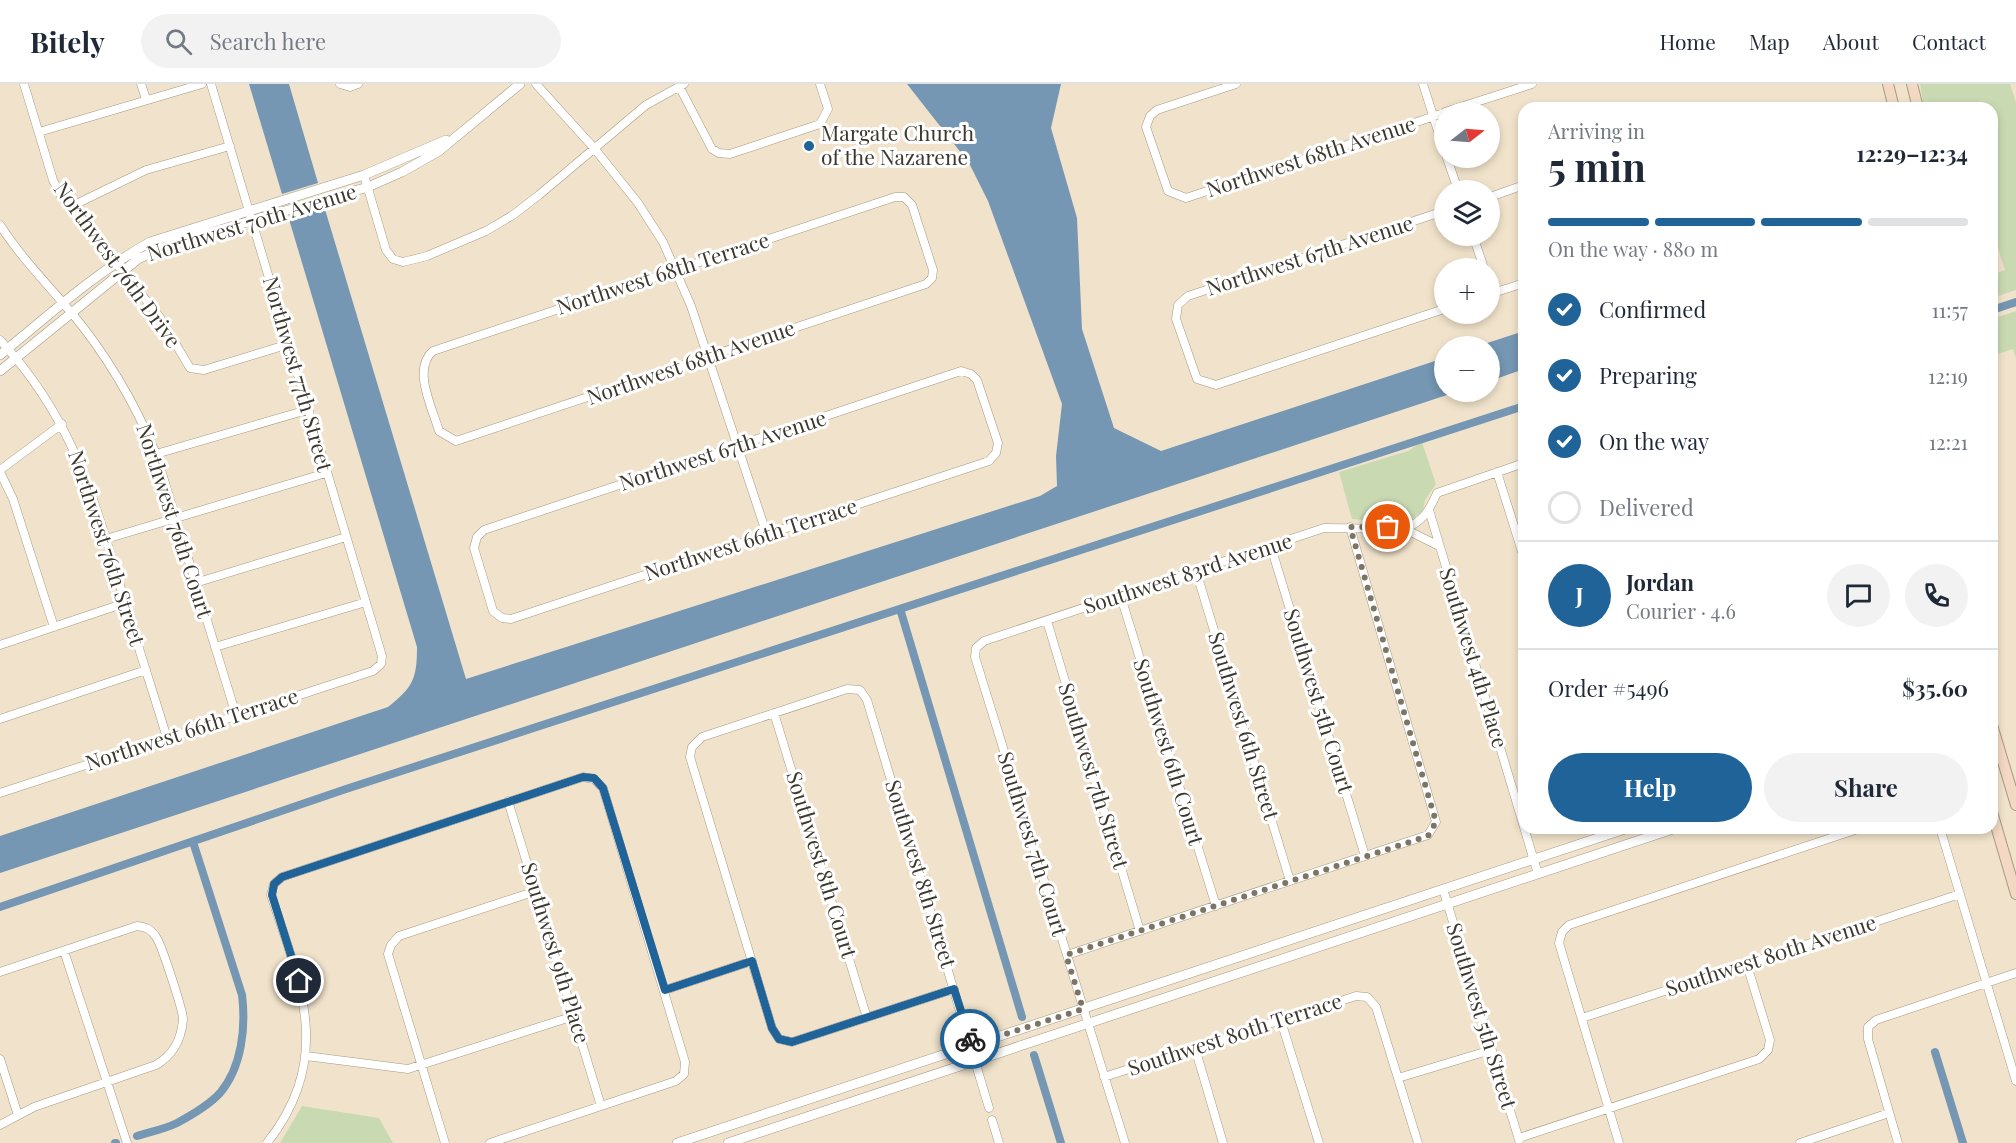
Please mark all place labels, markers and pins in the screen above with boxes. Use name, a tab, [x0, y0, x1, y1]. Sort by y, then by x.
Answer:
place label: Margate Church of the Nazarene	[821, 118, 975, 170]
marker: Margate Church of the Nazarene	[802, 139, 816, 153]
pin	[1362, 501, 1413, 552]
pin	[273, 955, 324, 1006]

